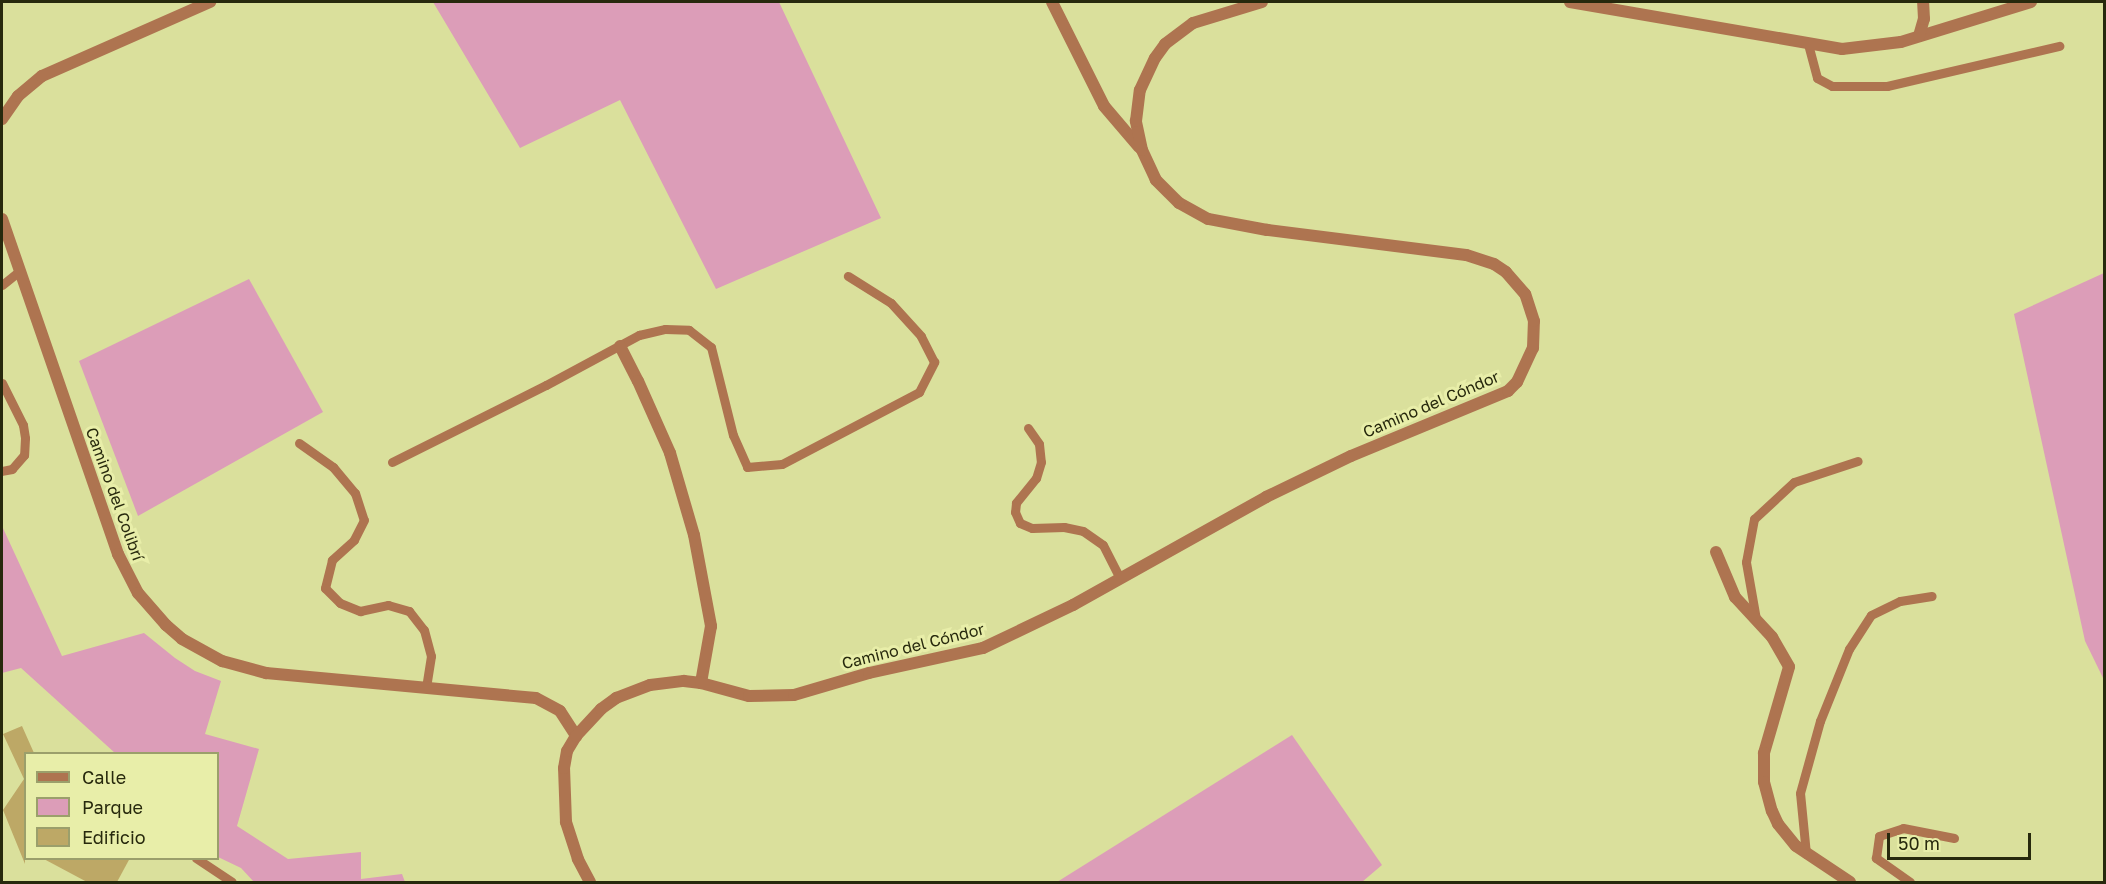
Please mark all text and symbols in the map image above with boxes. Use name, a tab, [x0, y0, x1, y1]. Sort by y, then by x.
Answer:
street label: Camino del Cóndor	[1360, 367, 1502, 441]
street label: Camino del Colibrí	[82, 425, 148, 563]
street label: Camino del Cóndor	[840, 619, 986, 673]
legend	[24, 752, 219, 860]
text: Calle	[82, 766, 126, 788]
text: Parque	[82, 796, 143, 818]
scale bar	[1890, 821, 2034, 859]
text: Edificio	[82, 826, 146, 848]
text: 50 m	[1898, 832, 1940, 854]

